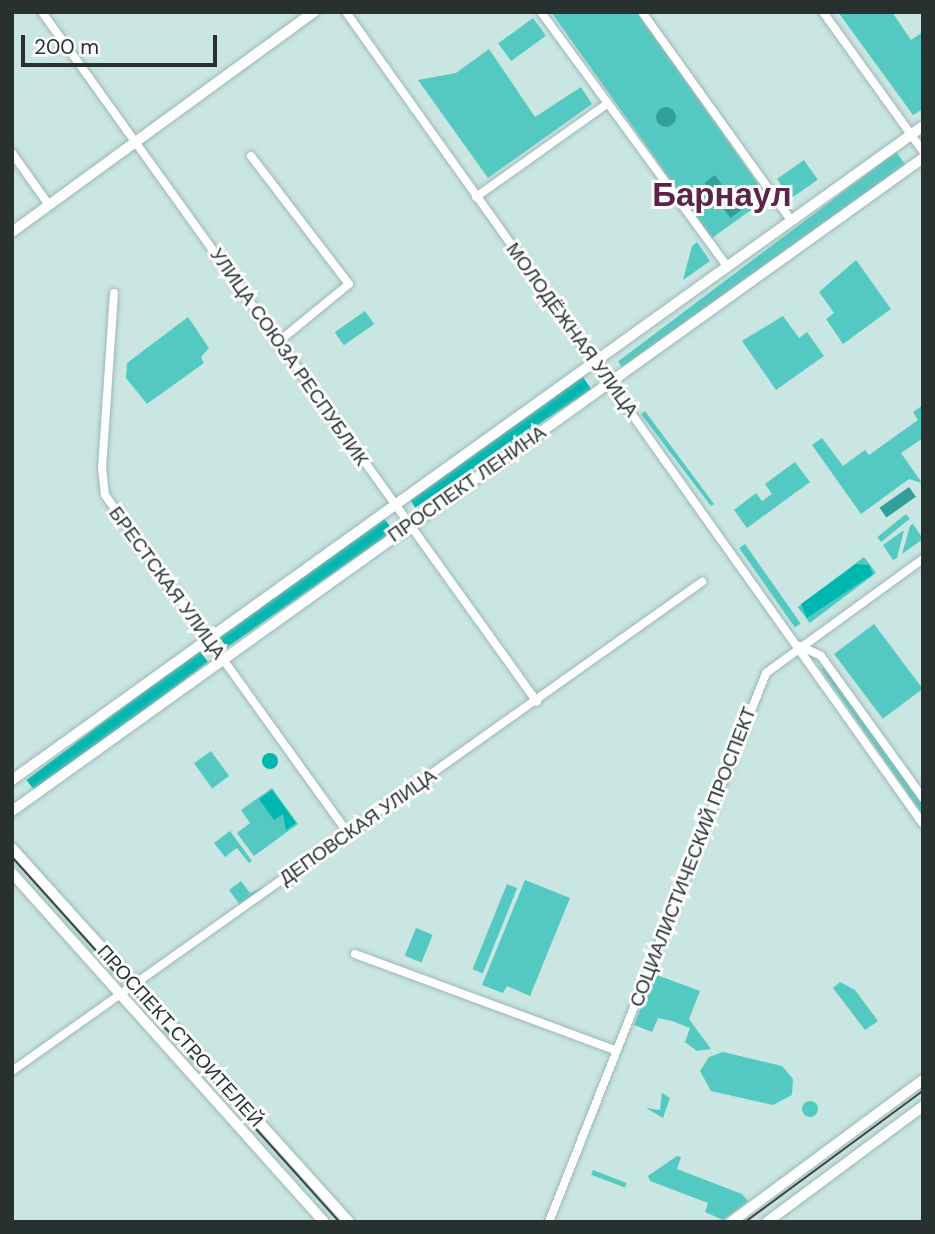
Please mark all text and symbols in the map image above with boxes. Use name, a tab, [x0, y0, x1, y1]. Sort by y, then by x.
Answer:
scale bar	[24, 21, 220, 65]
text: 200 m	[34, 33, 99, 61]
district label: Барнаул	[652, 175, 792, 215]
street label: МОЛОДЁЖНАЯ УЛИЦА	[501, 238, 643, 422]
street label: УЛИЦА СОЮЗА РЕСПУБЛИК	[205, 244, 373, 470]
street label: ПРОСПЕКТ ЛЕНИНА	[384, 421, 550, 547]
street label: БРЕСТСКАЯ УЛИЦА	[104, 502, 230, 664]
street label: СОЦИАЛИСТИЧЕСКИЙ ПРОСПЕКТ	[625, 704, 761, 1010]
street label: ДЕПОВСКАЯ УЛИЦА	[275, 764, 441, 890]
street label: ПРОСПЕКТ СТРОИТЕЛЕЙ	[92, 940, 268, 1132]

